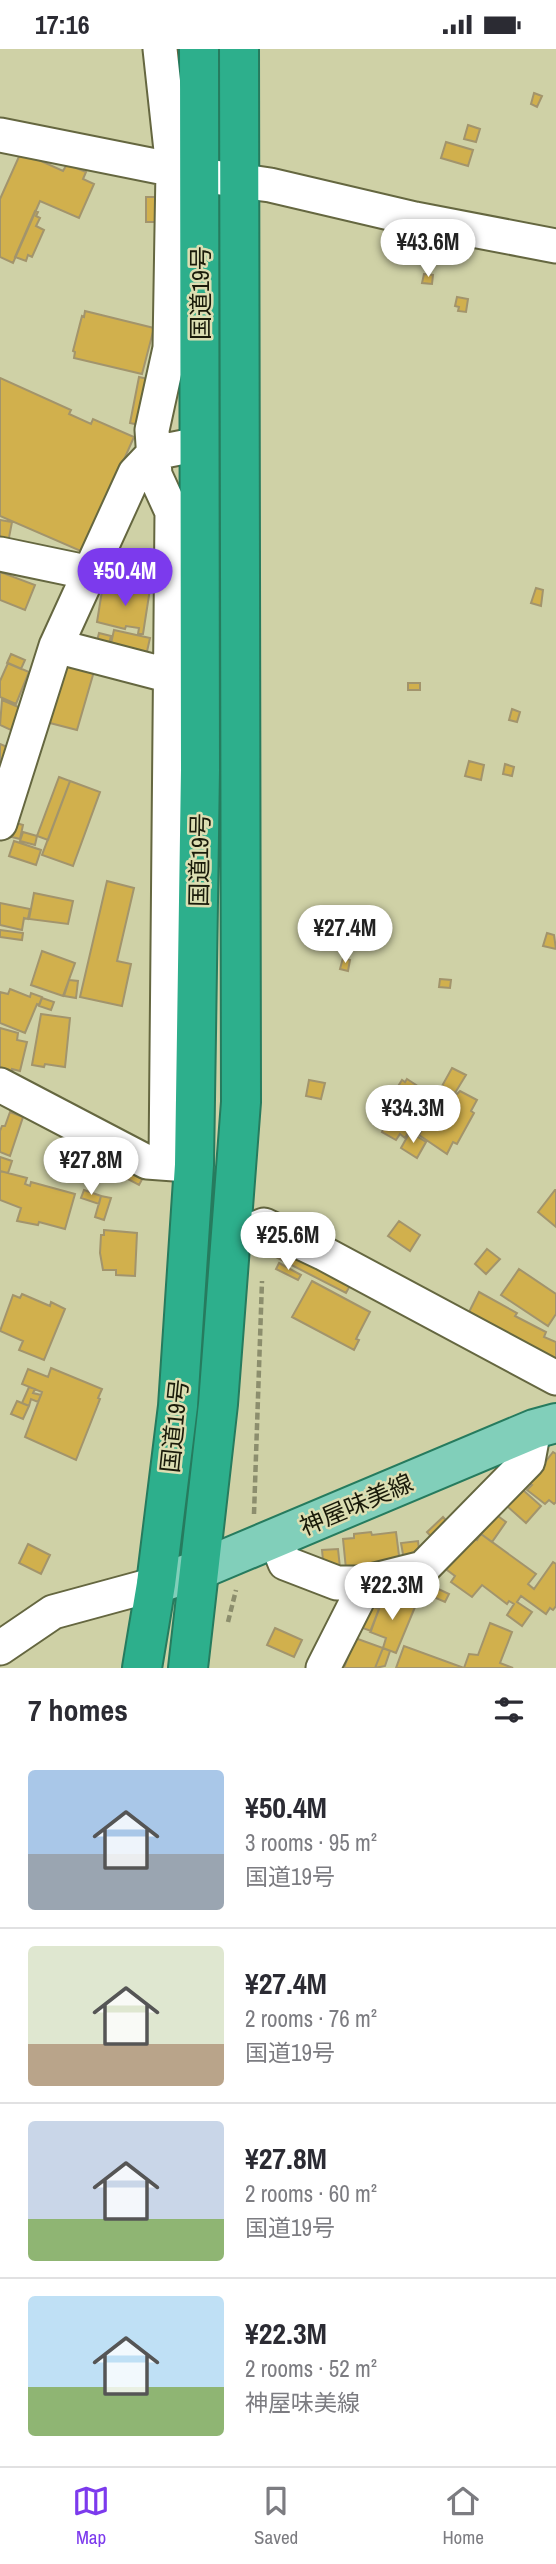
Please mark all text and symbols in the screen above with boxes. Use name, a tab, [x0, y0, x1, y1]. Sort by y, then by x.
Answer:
text: 17:16	[35, 7, 90, 42]
pin: ¥43.6M	[371, 219, 485, 279]
text: ¥43.6M	[397, 226, 459, 257]
street label: 国道19号	[184, 246, 216, 340]
pin: ¥50.4M	[68, 549, 182, 608]
text: ¥50.4M	[94, 555, 156, 586]
street label: 国道19号	[182, 813, 216, 907]
pin: ¥27.4M	[288, 905, 402, 965]
text: ¥27.4M	[314, 912, 376, 943]
pin: ¥34.3M	[356, 1085, 470, 1145]
text: ¥34.3M	[382, 1092, 444, 1123]
pin: ¥27.8M	[34, 1137, 148, 1197]
text: ¥27.8M	[60, 1144, 122, 1175]
pin: ¥25.6M	[231, 1213, 345, 1272]
text: ¥25.6M	[257, 1219, 319, 1250]
street label: 国道19号	[153, 1378, 195, 1474]
street label: 神屋味美線	[295, 1466, 417, 1542]
pin: ¥22.3M	[335, 1563, 449, 1622]
text: ¥22.3M	[361, 1569, 423, 1600]
text: 7 homes	[28, 1690, 128, 1730]
icon: filters	[490, 1691, 528, 1729]
text: ¥50.4M	[245, 1787, 327, 1827]
icon: home	[84, 1798, 168, 1882]
text: 3 rooms · 95 m²	[245, 1827, 377, 1858]
text: 国道19号	[245, 1861, 335, 1892]
text: ¥27.4M	[245, 1963, 327, 2003]
icon: home	[84, 1974, 168, 2058]
text: 2 rooms · 76 m²	[245, 2003, 377, 2034]
text: 国道19号	[245, 2037, 335, 2068]
text: ¥27.8M	[245, 2138, 327, 2178]
icon: home	[84, 2149, 168, 2233]
text: 2 rooms · 60 m²	[245, 2178, 377, 2209]
text: 国道19号	[245, 2212, 335, 2243]
text: ¥22.3M	[245, 2313, 327, 2353]
icon: home	[84, 2324, 168, 2408]
text: 2 rooms · 52 m²	[245, 2353, 377, 2384]
text: 神屋味美線	[245, 2387, 360, 2418]
tab: Map	[72, 2482, 110, 2550]
tab: Saved	[254, 2482, 298, 2550]
tab: Home	[442, 2482, 484, 2550]

